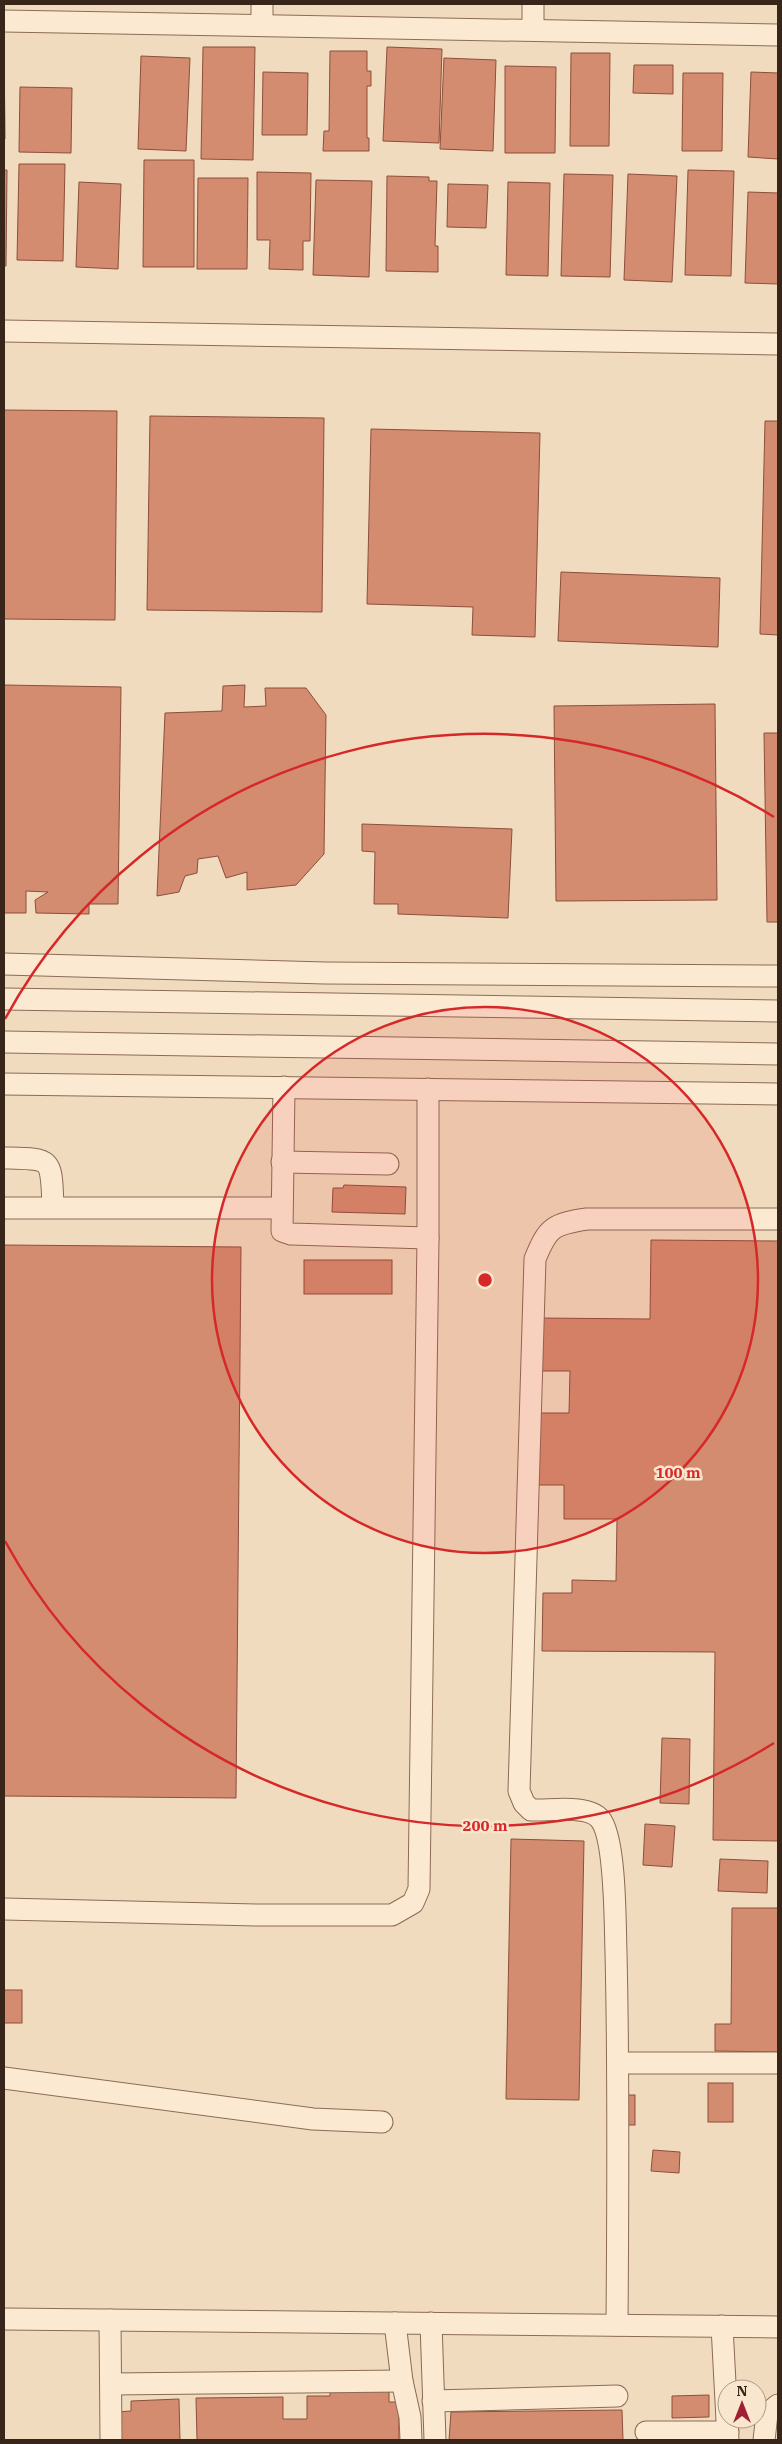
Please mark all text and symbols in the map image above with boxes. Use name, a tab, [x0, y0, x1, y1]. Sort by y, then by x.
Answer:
centre of rings	[476, 1271, 494, 1289]
text: 100 m	[655, 1463, 701, 1482]
text: 200 m	[462, 1816, 508, 1835]
north arrow	[717, 2379, 767, 2429]
text: N	[736, 2382, 748, 2400]

